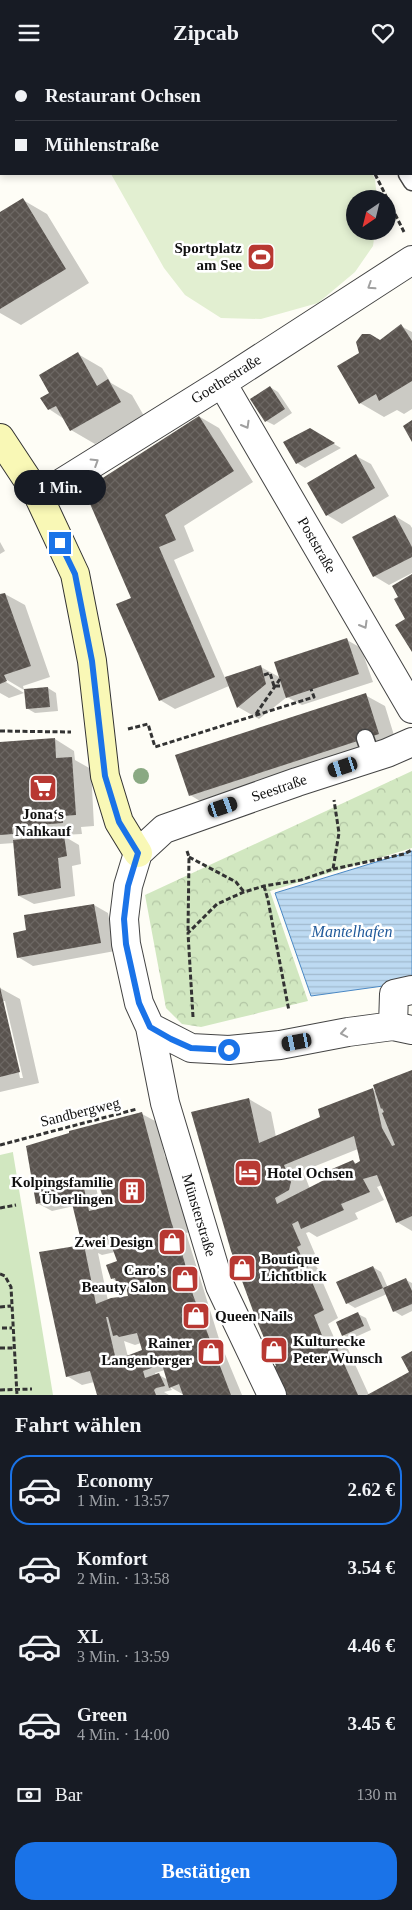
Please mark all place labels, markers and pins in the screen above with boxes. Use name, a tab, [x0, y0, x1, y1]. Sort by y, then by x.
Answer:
place label: Sportplatz am See	[175, 240, 242, 273]
sports icon: Sportplatz am See	[246, 242, 276, 272]
supermarket icon: Jona‘s Nahkauf	[28, 773, 58, 803]
place label: Jona‘s Nahkauf	[15, 806, 72, 839]
hotel icon: Hotel Ochsen	[233, 1158, 263, 1188]
place label: Hotel Ochsen	[267, 1165, 354, 1181]
place label: Kolpingsfamilie Überlingen	[11, 1174, 114, 1207]
building icon: Kolpingsfamilie Überlingen	[117, 1176, 147, 1206]
shop icon: Zwei Design	[157, 1227, 187, 1257]
place label: Zwei Design	[74, 1234, 154, 1250]
place label: Boutique Lichtblick	[261, 1251, 328, 1284]
shop icon: Boutique Lichtblick	[227, 1253, 257, 1283]
place label: Caro's Beauty Salon	[81, 1262, 167, 1295]
shop icon: Caro's Beauty Salon	[170, 1264, 200, 1294]
shop icon: Queen Nails	[181, 1301, 211, 1331]
place label: Queen Nails	[215, 1308, 293, 1324]
place label: Kulturecke Peter Wunsch	[293, 1333, 383, 1366]
place label: Rainer Langenberger	[101, 1335, 192, 1368]
shop icon: Kulturecke Peter Wunsch	[259, 1335, 289, 1365]
shop icon: Rainer Langenberger	[196, 1337, 226, 1367]

